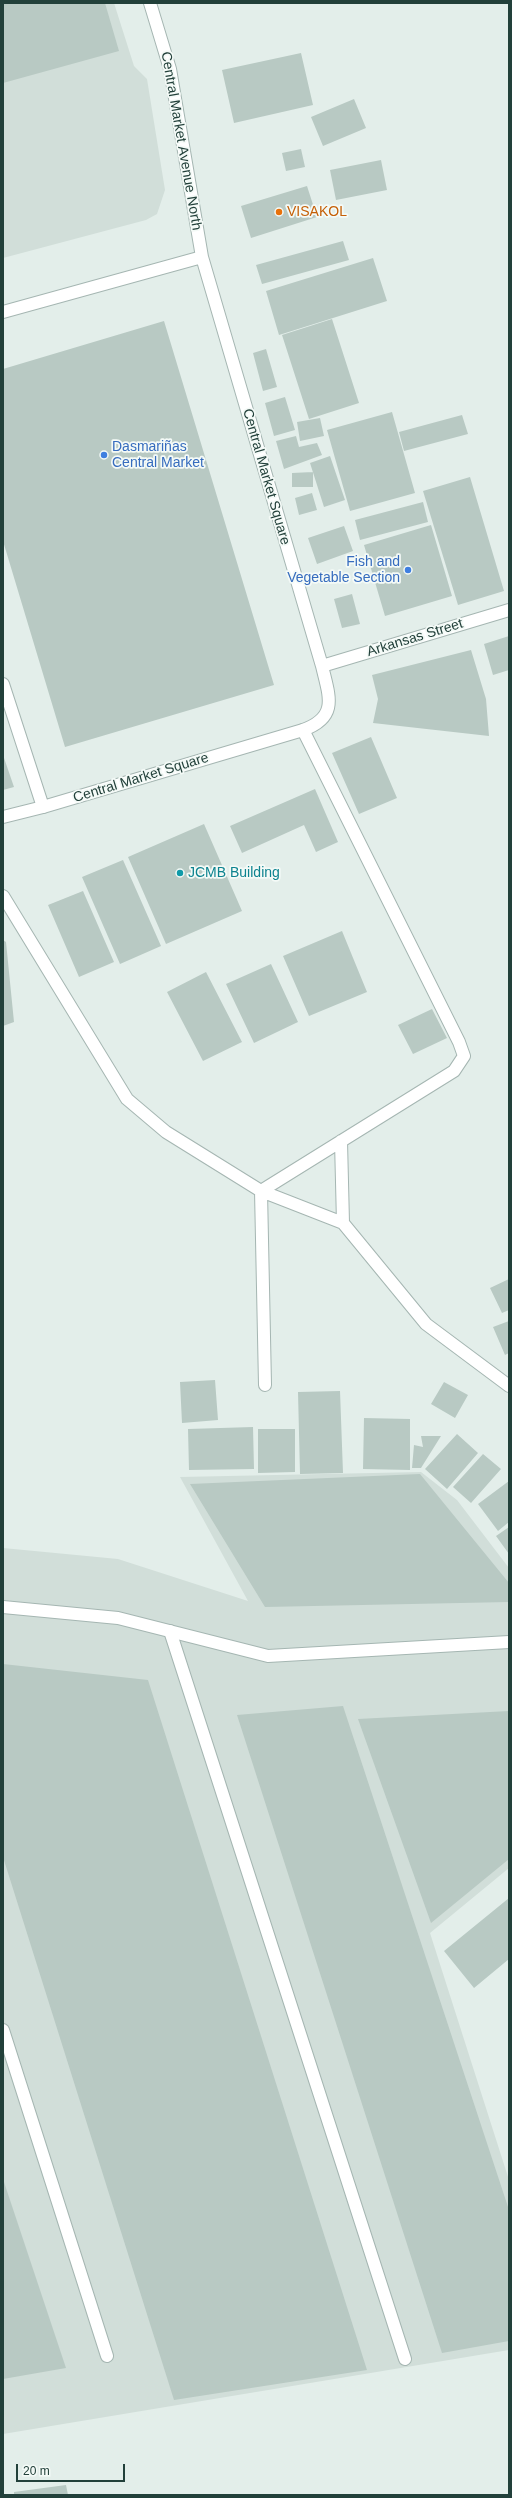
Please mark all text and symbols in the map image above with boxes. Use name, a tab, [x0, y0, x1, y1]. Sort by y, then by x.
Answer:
street label: Central Market Avenue North	[157, 50, 205, 232]
place label: VISAKOL	[287, 204, 347, 220]
marker: VISAKOL	[274, 207, 284, 217]
street label: Central Market Square	[239, 407, 293, 547]
place label: Dasmariñas Central Market	[112, 439, 204, 472]
marker: Dasmariñas Central Market	[99, 450, 109, 460]
place label: Fish and Vegetable Section	[287, 554, 400, 586]
marker: Fish and Vegetable Section	[403, 565, 413, 575]
street label: Arkansas Street	[365, 615, 465, 661]
street label: Central Market Square	[71, 749, 211, 807]
place label: JCMB Building	[188, 865, 280, 881]
marker: JCMB Building	[175, 868, 185, 878]
scale bar	[18, 2456, 127, 2482]
text: 20 m	[23, 2464, 50, 2478]

